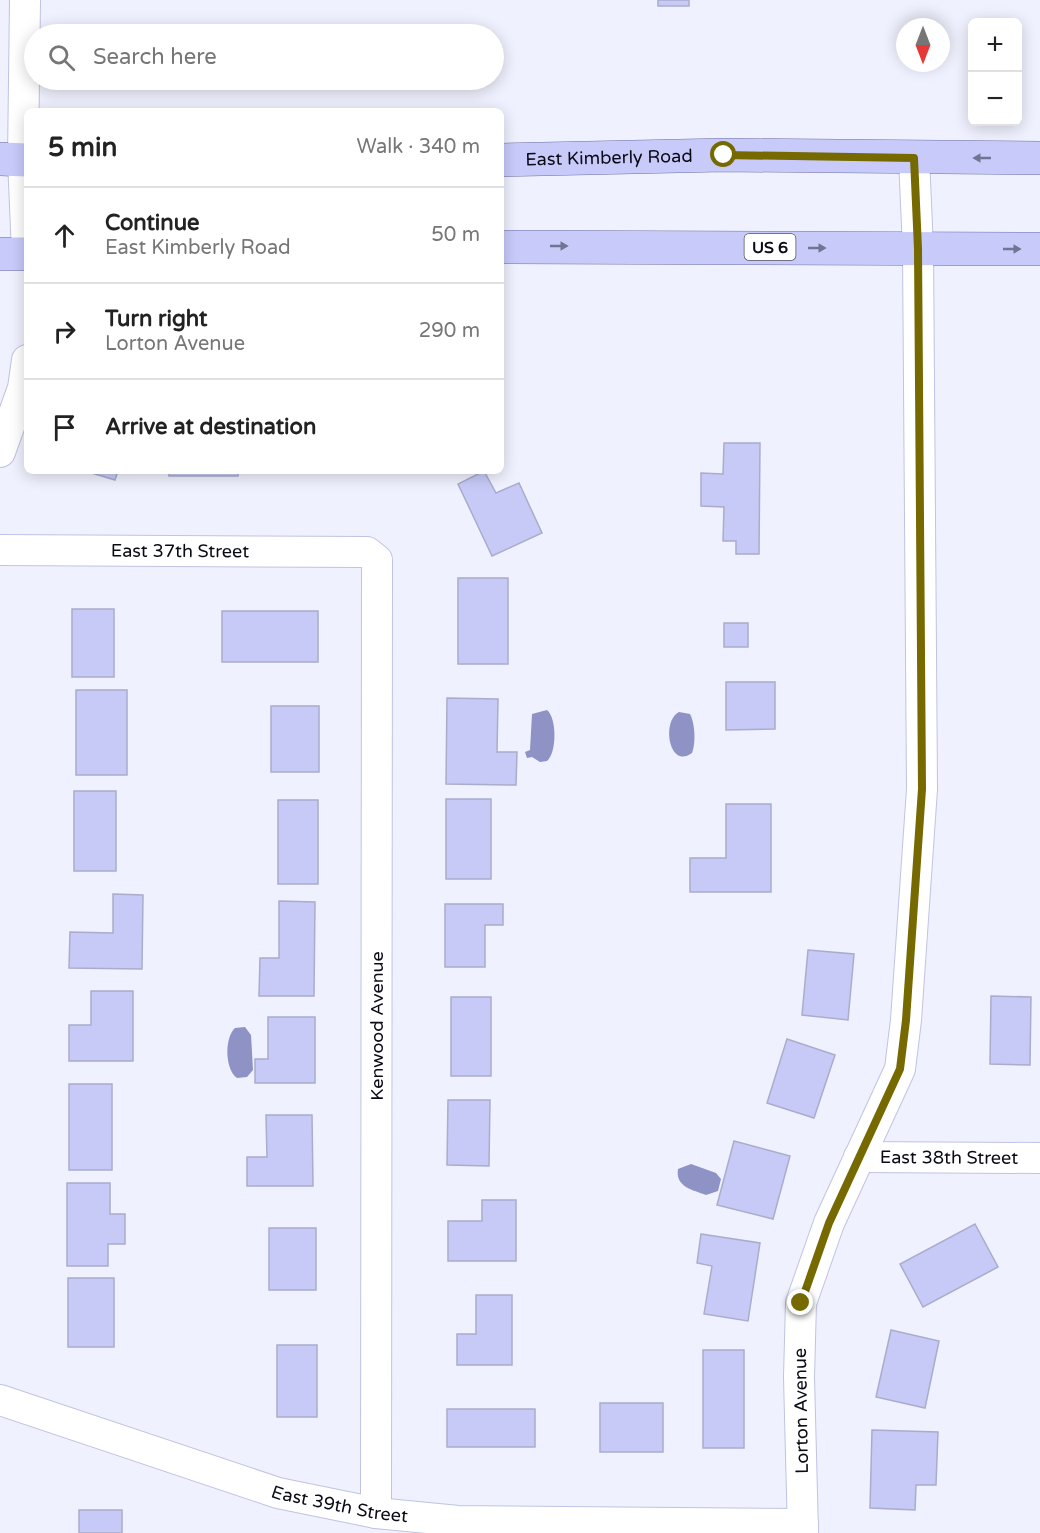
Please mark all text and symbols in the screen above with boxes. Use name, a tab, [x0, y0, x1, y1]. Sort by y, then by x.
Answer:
north arrow	[896, 18, 950, 72]
map controls	[968, 18, 1022, 126]
button: +	[968, 18, 1022, 72]
search box	[24, 24, 504, 90]
icon: search	[45, 41, 78, 74]
text: Search here	[93, 44, 217, 70]
button: −	[968, 72, 1022, 126]
text: 5 min	[48, 132, 117, 163]
text: Walk · 340 m	[357, 135, 480, 159]
route start	[710, 141, 736, 167]
street label: East Kimberly Road	[525, 145, 693, 170]
one-way arrow	[972, 153, 991, 163]
text: Continue	[105, 210, 200, 236]
icon: ahead	[48, 219, 81, 252]
text: 50 m	[431, 223, 480, 247]
road number: US 6	[744, 234, 796, 260]
text: East Kimberly Road	[105, 236, 291, 260]
one-way arrow	[550, 241, 569, 250]
one-way arrow	[808, 243, 827, 253]
one-way arrow	[1003, 244, 1022, 254]
text: Turn right	[105, 306, 207, 332]
icon: right	[48, 315, 81, 348]
text: 290 m	[419, 319, 480, 343]
text: Lorton Avenue	[105, 332, 245, 356]
icon: arrive	[48, 411, 81, 444]
text: Arrive at destination	[105, 414, 316, 440]
street label: East 37th Street	[111, 540, 249, 562]
street label: Kenwood Avenue	[366, 951, 388, 1101]
street label: East 38th Street	[880, 1146, 1018, 1169]
route end	[787, 1289, 813, 1315]
street label: Lorton Avenue	[789, 1348, 813, 1474]
street label: East 39th Street	[269, 1481, 409, 1527]

